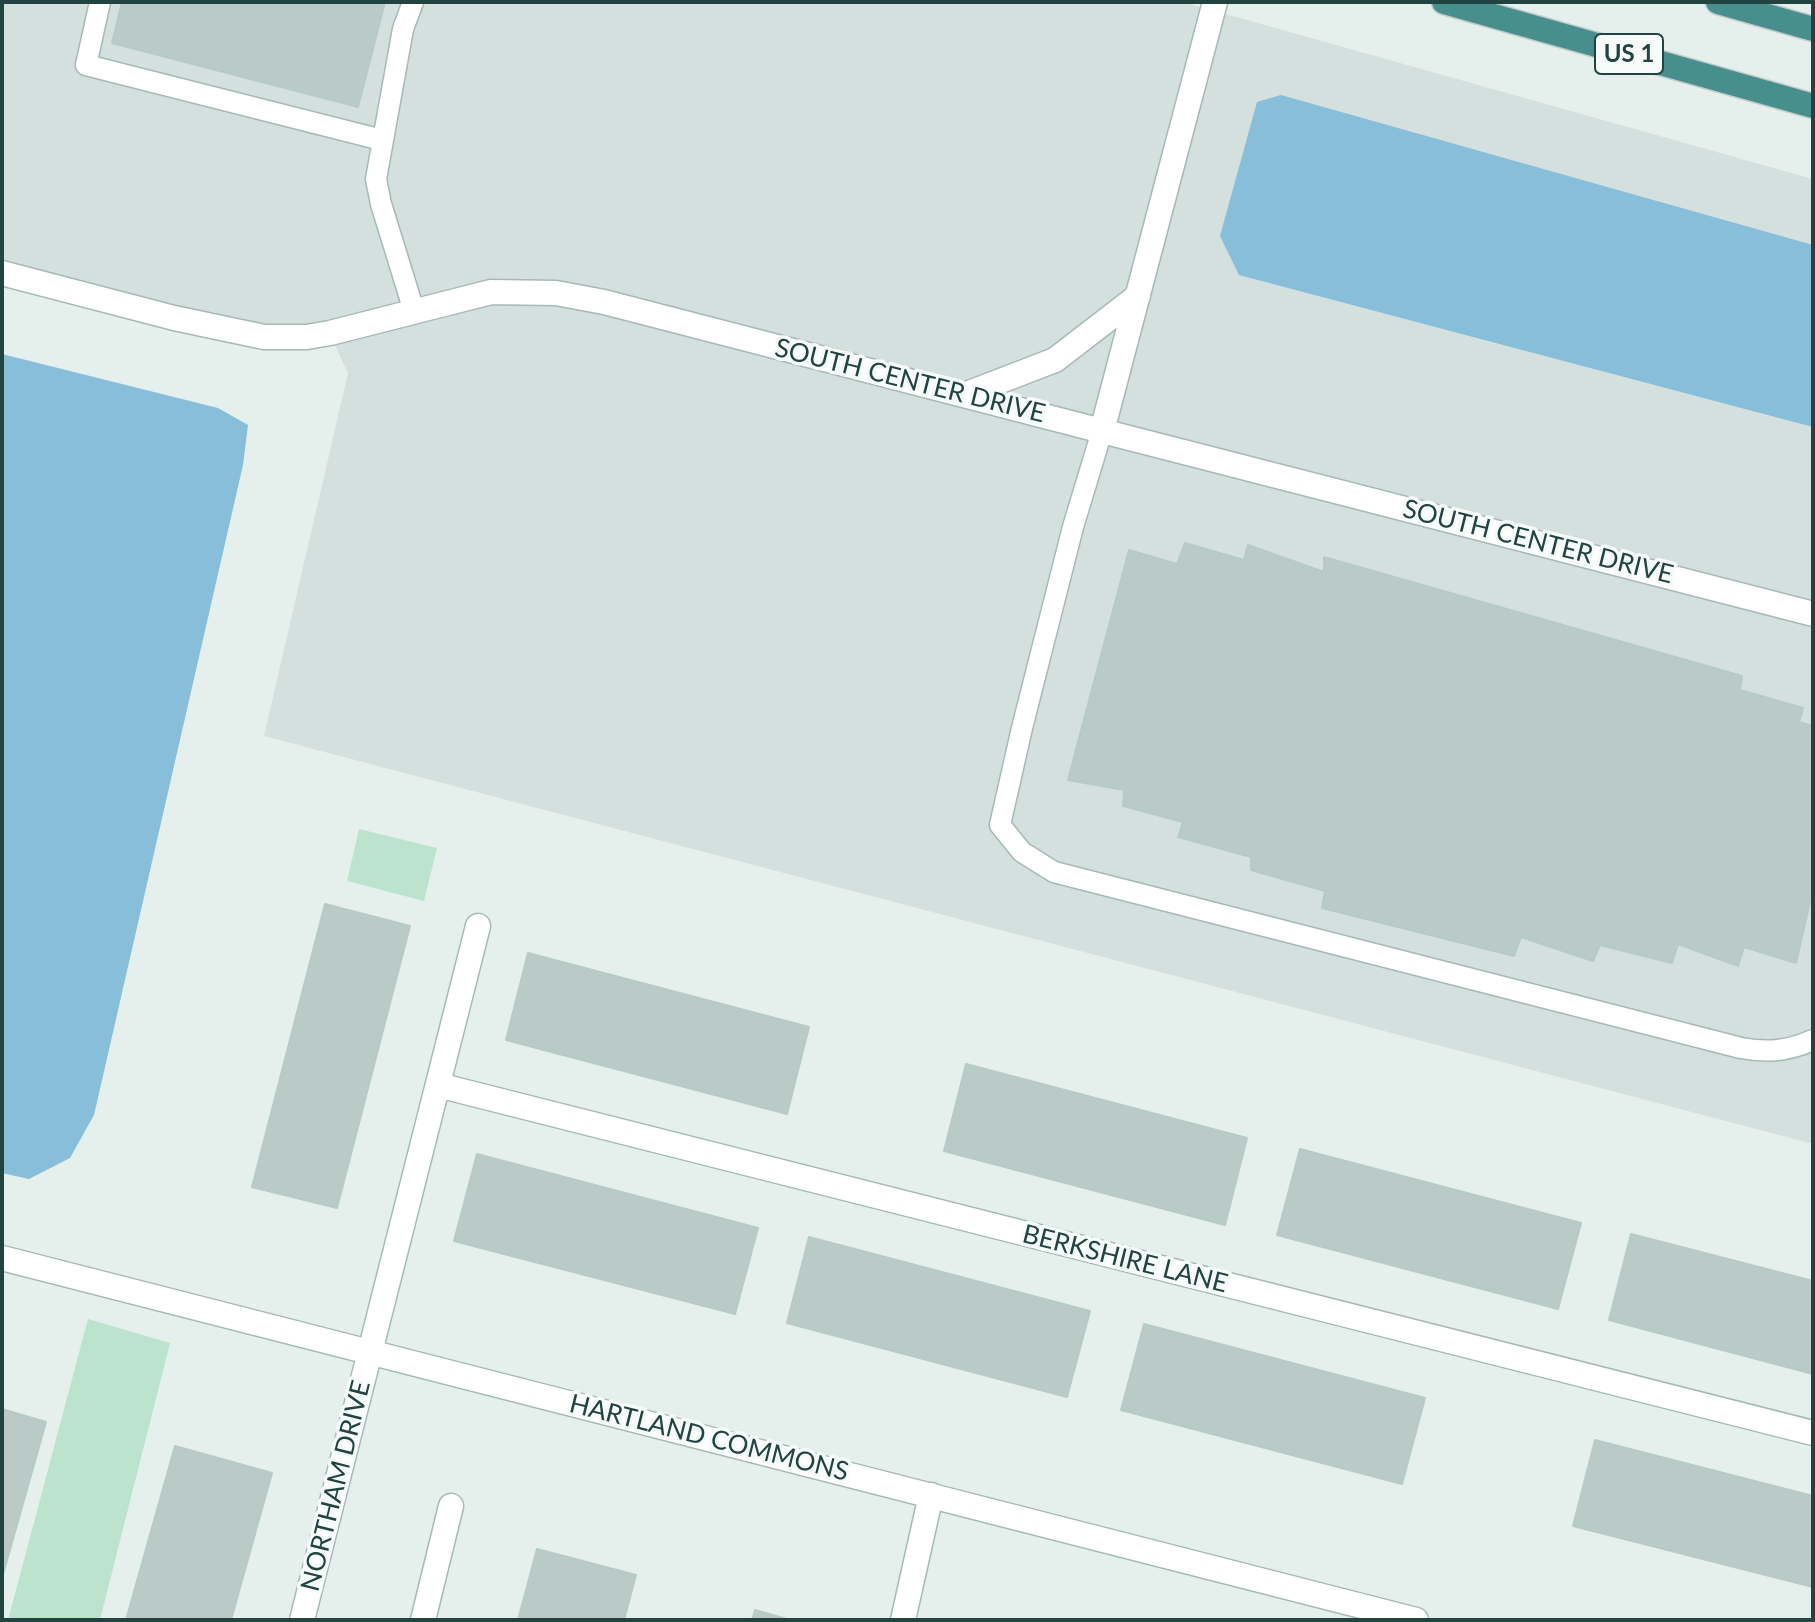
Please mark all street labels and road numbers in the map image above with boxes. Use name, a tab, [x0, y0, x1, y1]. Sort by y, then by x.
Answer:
road number: US 1	[1595, 34, 1663, 74]
street label: SOUTH CENTER DRIVE	[772, 332, 1048, 430]
street label: SOUTH CENTER DRIVE	[1400, 493, 1676, 591]
street label: BERKSHIRE LANE	[1019, 1218, 1231, 1300]
street label: NORTHAM DRIVE	[295, 1377, 377, 1595]
street label: HARTLAND COMMONS	[566, 1388, 852, 1488]

